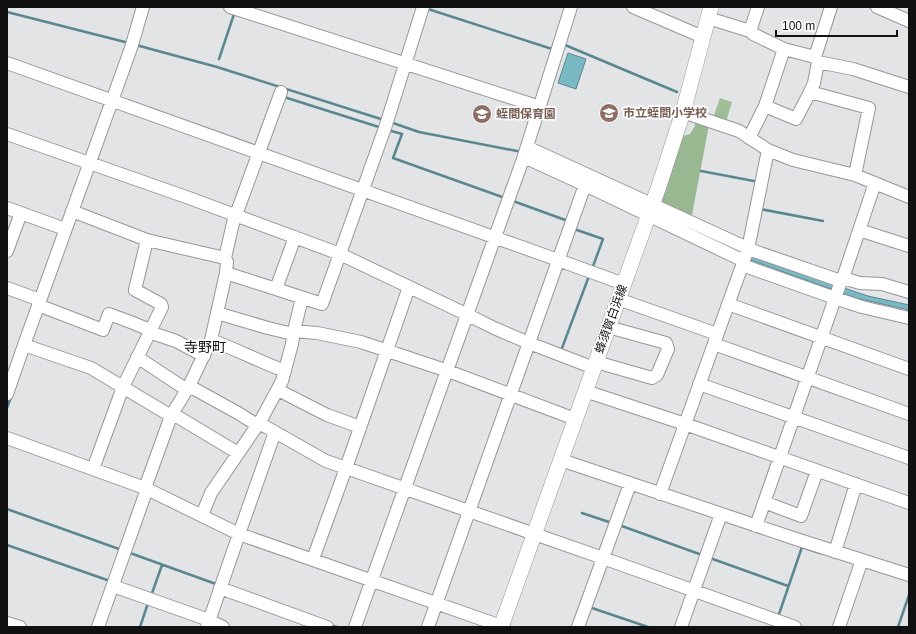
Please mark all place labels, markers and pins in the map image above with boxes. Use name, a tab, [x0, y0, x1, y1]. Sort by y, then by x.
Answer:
school or university icon: 市立蛭間小学校	[598, 102, 620, 124]
school or university icon: 蛭間保育園	[471, 103, 493, 125]
place label: 市立蛭間小学校	[623, 106, 707, 120]
place label: 蛭間保育園	[496, 107, 556, 121]

